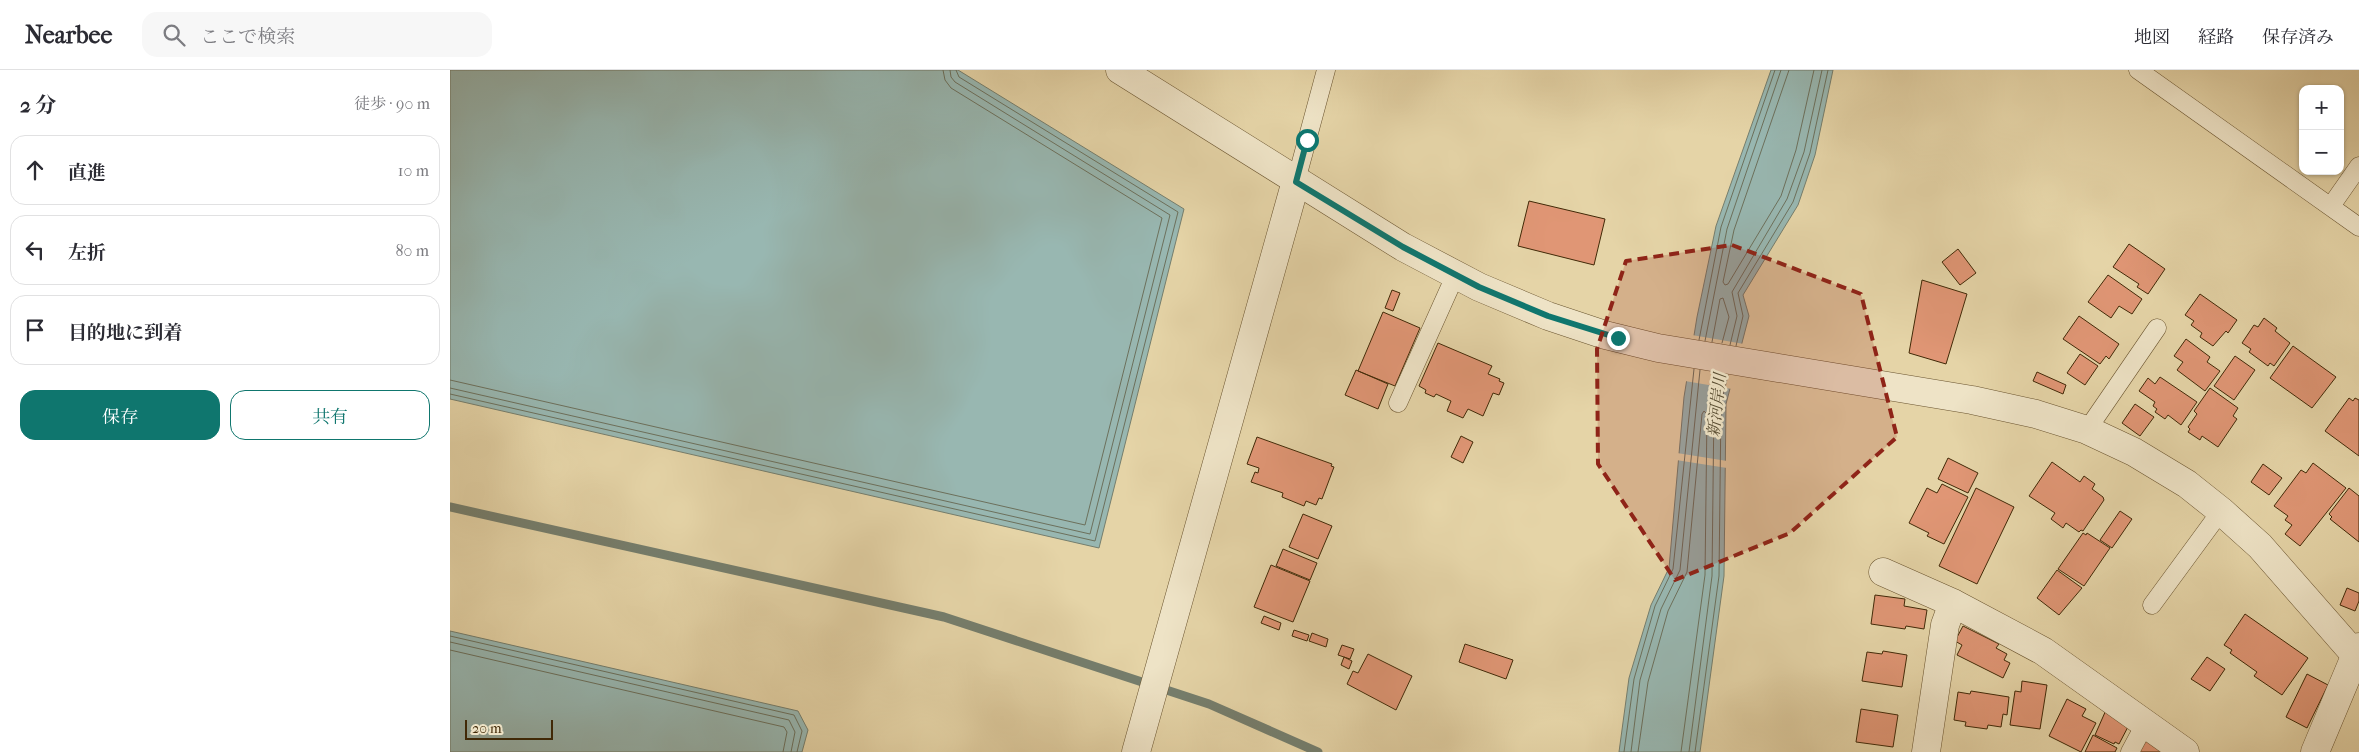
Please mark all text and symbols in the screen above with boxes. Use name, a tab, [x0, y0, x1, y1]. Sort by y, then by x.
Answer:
search box	[142, 12, 492, 57]
text: Nearbee	[25, 21, 112, 49]
icon: search	[160, 21, 188, 49]
text: ここで検索	[200, 26, 295, 48]
text: 地図	[2134, 27, 2170, 48]
text: 経路	[2198, 27, 2234, 48]
text: 保存済み	[2262, 27, 2334, 48]
map controls	[2299, 85, 2344, 175]
button: +	[2299, 85, 2344, 130]
text: 2 分	[20, 93, 56, 117]
text: 徒歩 · 90 m	[354, 94, 430, 113]
route start	[1296, 129, 1319, 152]
button: −	[2299, 130, 2344, 175]
icon: ahead	[21, 156, 49, 184]
text: 10 m	[398, 161, 429, 180]
text: 直進	[68, 162, 106, 184]
icon: left	[21, 236, 49, 264]
text: 80 m	[395, 241, 429, 260]
text: 左折	[68, 242, 106, 264]
icon: arrive	[21, 316, 49, 344]
text: 目的地に到着	[68, 322, 182, 344]
route end	[1607, 327, 1630, 350]
water label: 新河岸川	[1704, 370, 1729, 438]
button: 保存	[20, 390, 220, 440]
button: 共有	[230, 390, 430, 440]
scale bar	[465, 717, 552, 740]
text: 20 m	[472, 720, 502, 737]

